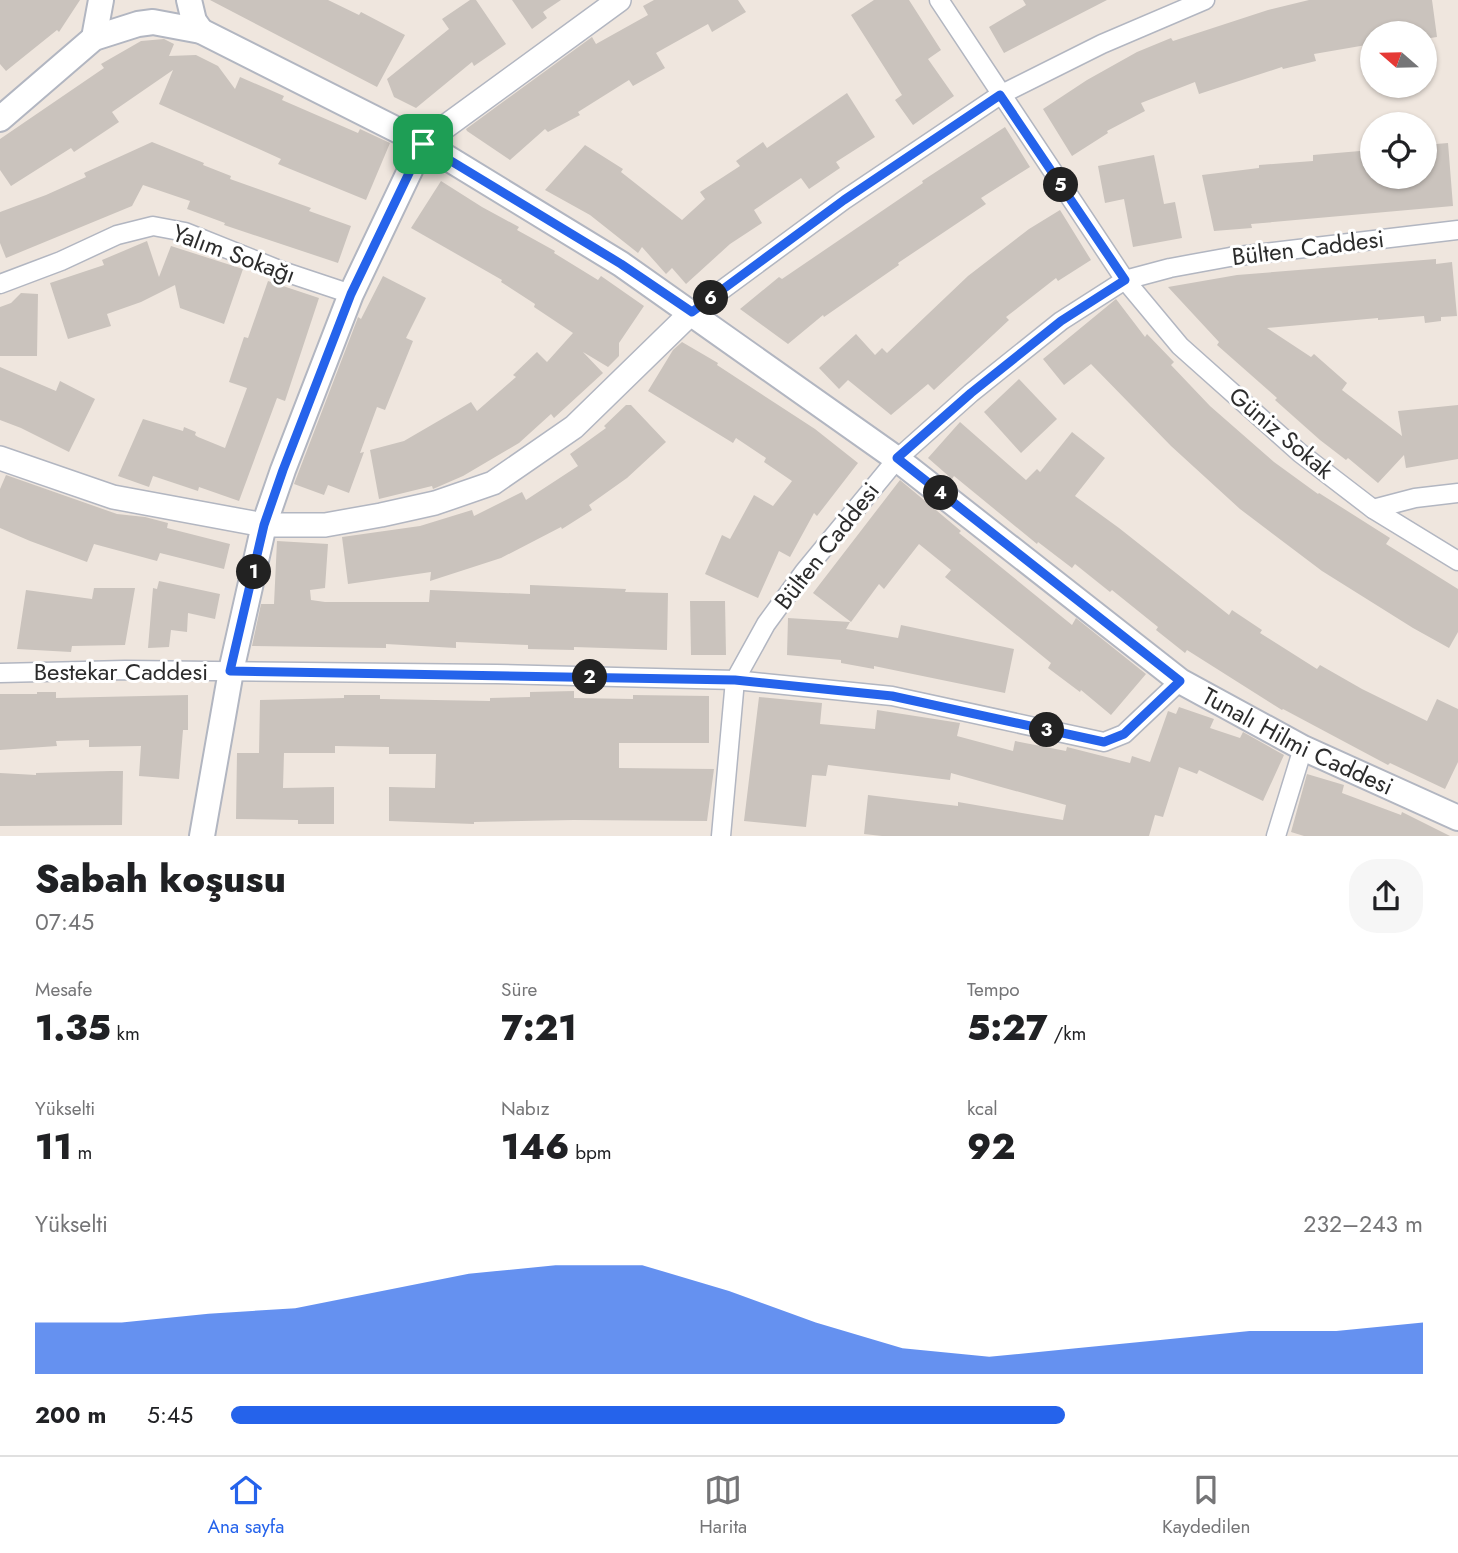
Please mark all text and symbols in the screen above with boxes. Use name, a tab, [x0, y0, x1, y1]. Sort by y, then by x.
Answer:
north arrow	[1360, 21, 1437, 98]
map controls	[1360, 21, 1437, 189]
button: locate	[1360, 112, 1437, 189]
pin	[393, 114, 453, 174]
icon: arrive	[404, 125, 442, 163]
pin: 5	[1044, 168, 1078, 202]
text: 5	[1054, 171, 1067, 198]
street label: Yalım Sokağı	[168, 215, 301, 292]
street label: Bülten Caddesi	[1230, 221, 1386, 274]
pin: 6	[694, 280, 728, 316]
text: 6	[704, 284, 717, 311]
street label: Güniz Sokak	[1221, 378, 1342, 487]
street label: Bülten Caddesi	[766, 475, 888, 617]
pin: 4	[923, 476, 958, 510]
text: 4	[934, 479, 947, 506]
pin: 1	[236, 554, 272, 590]
text: 1	[249, 558, 258, 585]
street label: Bestekar Caddesi	[34, 654, 208, 689]
pin: 2	[572, 660, 608, 694]
text: 2	[583, 663, 596, 690]
street label: Tunalı Hilmi Caddesi	[1196, 678, 1399, 804]
pin: 3	[1030, 712, 1064, 748]
text: 3	[1041, 716, 1052, 743]
text: Sabah koşusu	[35, 851, 286, 906]
button: share	[1349, 859, 1423, 933]
text: 07:45	[35, 905, 94, 939]
text: Mesafe	[35, 976, 92, 1003]
text: Süre	[501, 976, 537, 1003]
text: Tempo	[967, 976, 1020, 1003]
text: 1.35	[35, 1003, 111, 1053]
text: 7:21	[501, 1003, 577, 1053]
text: 5:27	[967, 1003, 1048, 1053]
text: km	[111, 1020, 140, 1047]
text: /km	[1048, 1020, 1086, 1047]
text: Yükselti	[35, 1095, 95, 1122]
text: Nabız	[501, 1095, 549, 1122]
text: kcal	[967, 1095, 998, 1122]
text: 11	[35, 1122, 72, 1172]
text: 146	[501, 1122, 569, 1172]
text: 92	[967, 1122, 1015, 1172]
text: m	[72, 1139, 92, 1166]
text: bpm	[569, 1139, 612, 1166]
text: Yükselti	[35, 1207, 108, 1241]
text: 232–243 m	[1303, 1207, 1423, 1241]
text: 200 m	[35, 1398, 106, 1432]
text: 5:45	[147, 1398, 193, 1432]
tab: Ana sayfa	[207, 1471, 284, 1540]
tab: Harita	[699, 1471, 747, 1540]
tab: Kaydedilen	[1162, 1471, 1251, 1540]

